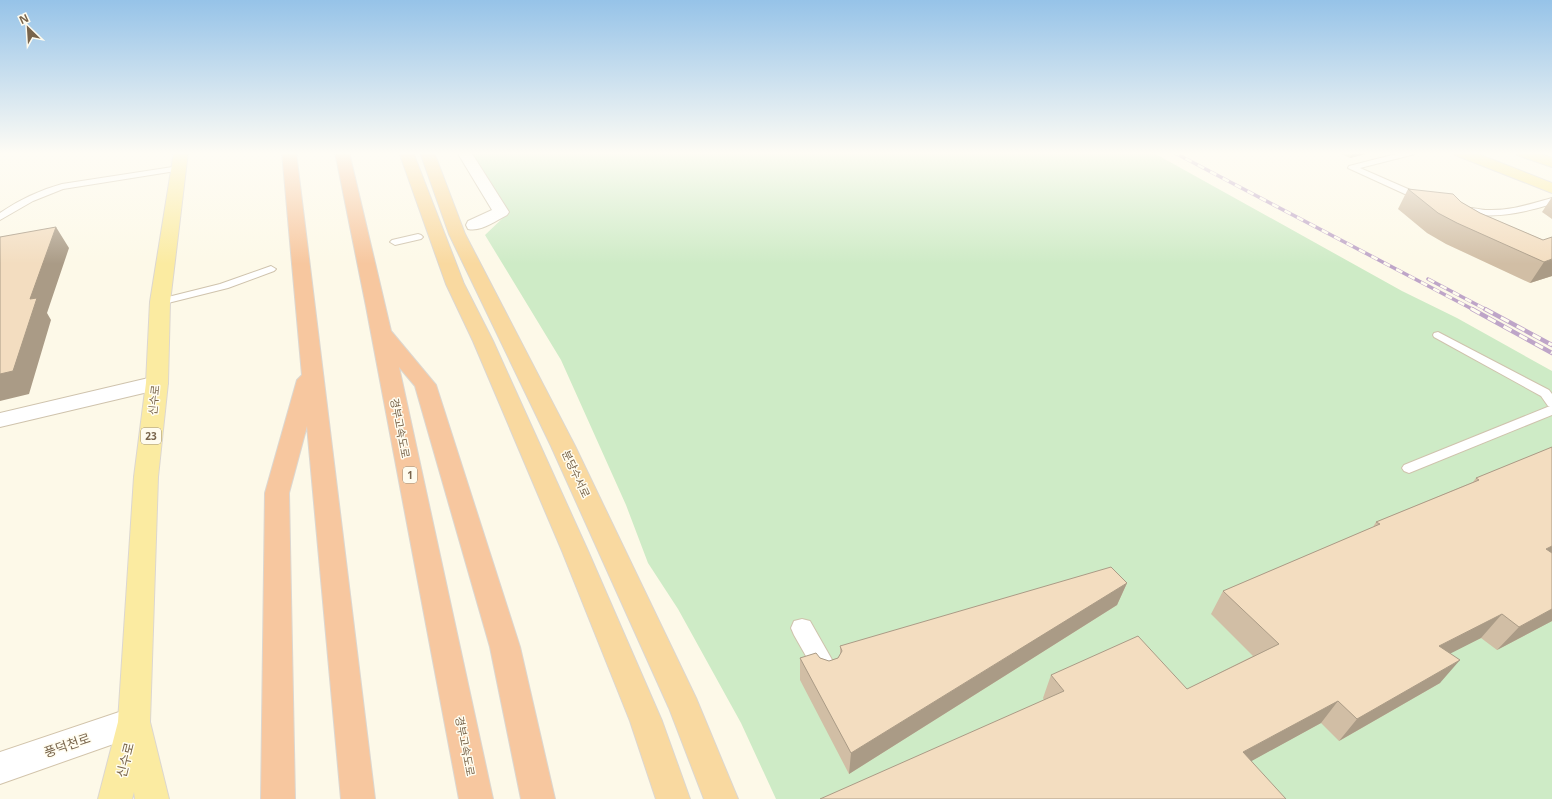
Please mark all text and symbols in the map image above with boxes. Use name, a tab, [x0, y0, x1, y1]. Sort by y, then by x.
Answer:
north arrow	[8, 8, 48, 48]
text: N	[16, 10, 31, 27]
street label: 신수로	[144, 384, 163, 416]
street label: 경부고속도로	[387, 397, 414, 459]
road number: 23	[141, 428, 161, 444]
street label: 분당수서로	[559, 448, 594, 500]
road number: 1	[403, 467, 417, 483]
street label: 경부고속도로	[452, 715, 479, 777]
street label: 풍덕천로	[41, 729, 93, 761]
street label: 신수로	[112, 740, 138, 780]

